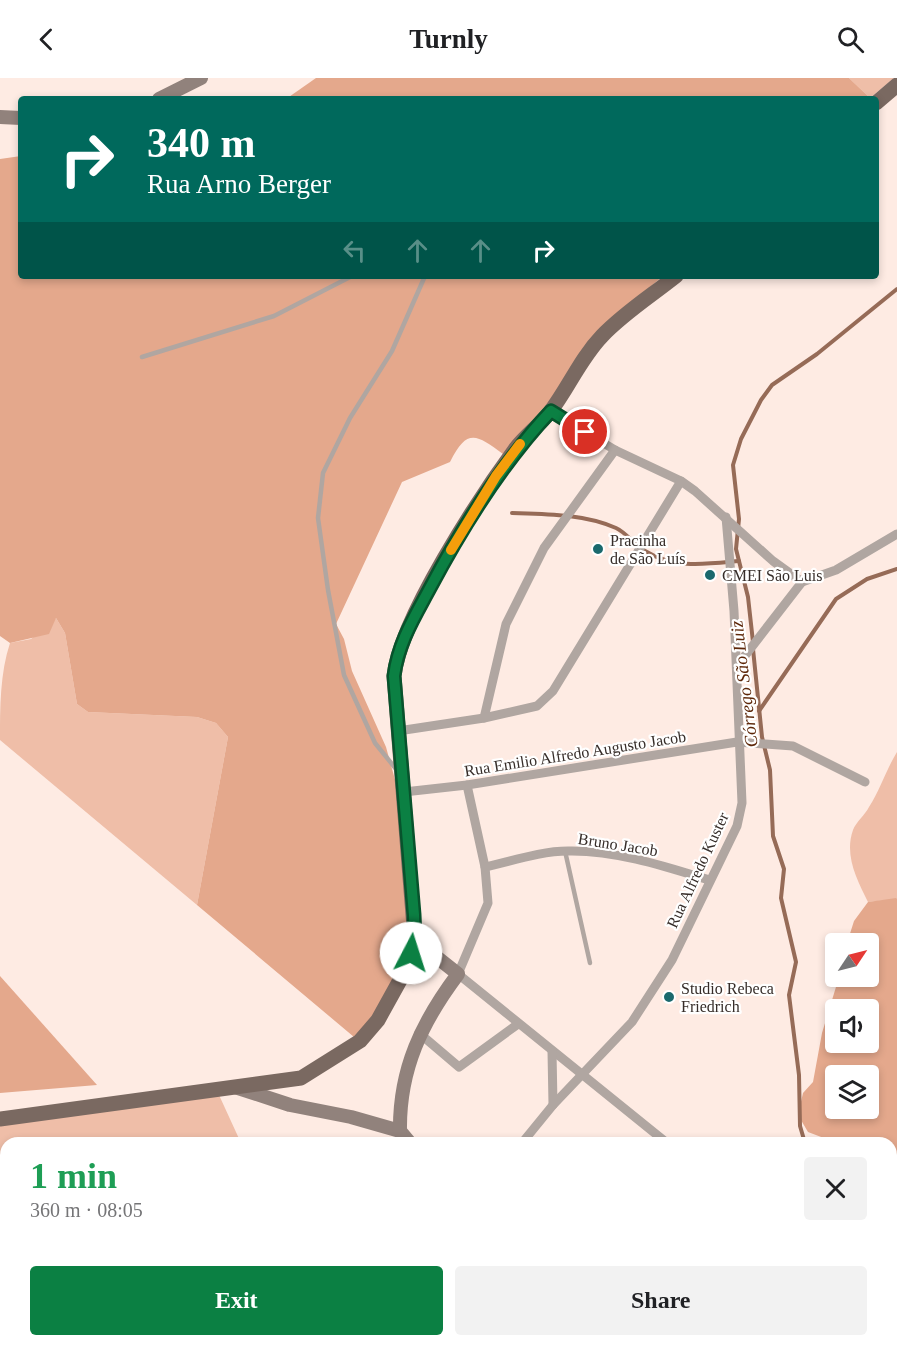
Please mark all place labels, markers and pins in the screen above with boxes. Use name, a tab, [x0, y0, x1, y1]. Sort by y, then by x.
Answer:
pin	[559, 406, 610, 457]
place label: Pracinha de São Luís	[610, 532, 686, 567]
marker: Pracinha de São Luís	[591, 542, 605, 556]
place label: CMEI São Luis	[722, 567, 822, 584]
marker: CMEI São Luis	[703, 568, 717, 582]
place label: Studio Rebeca Friedrich	[681, 980, 774, 1015]
marker: Studio Rebeca Friedrich	[662, 990, 676, 1004]

